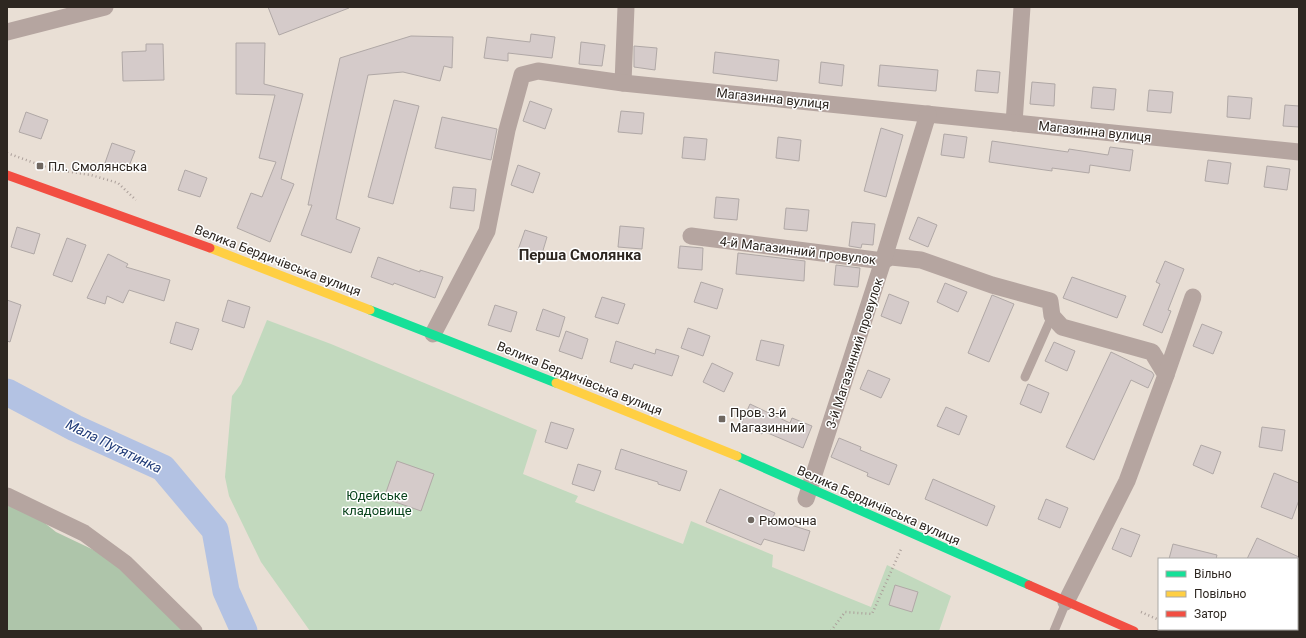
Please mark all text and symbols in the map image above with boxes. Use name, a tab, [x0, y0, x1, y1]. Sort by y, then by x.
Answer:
street label: Магазинна вулиця	[716, 85, 830, 112]
street label: Магазинна вулиця	[1038, 118, 1152, 145]
place label: Пл. Смолянська	[48, 159, 147, 174]
marker: Пл. Смолянська	[35, 161, 45, 171]
street label: Велика Бердичівська вулиця	[193, 222, 363, 299]
street label: 4-й Магазинний провулок	[719, 233, 877, 268]
district label: Перша Смолянка	[519, 246, 641, 264]
street label: 3-й Магазинний провулок	[823, 276, 886, 430]
street label: Велика Бердичівська вулиця	[495, 338, 665, 419]
place label: Пров. 3-й Магазинний	[730, 405, 805, 435]
marker: Пров. 3-й Магазинний	[717, 414, 727, 424]
water label: Мала Путятинка	[63, 416, 165, 476]
street label: Велика Бердичівська вулиця	[795, 463, 963, 548]
park label: Юдейське кладовище	[342, 488, 412, 518]
place label: Рюмочна	[759, 513, 817, 528]
marker: Рюмочна	[746, 515, 756, 525]
legend	[1158, 558, 1298, 630]
text: Вільно	[1194, 567, 1232, 581]
text: Повільно	[1194, 587, 1247, 601]
text: Затор	[1194, 607, 1227, 621]

